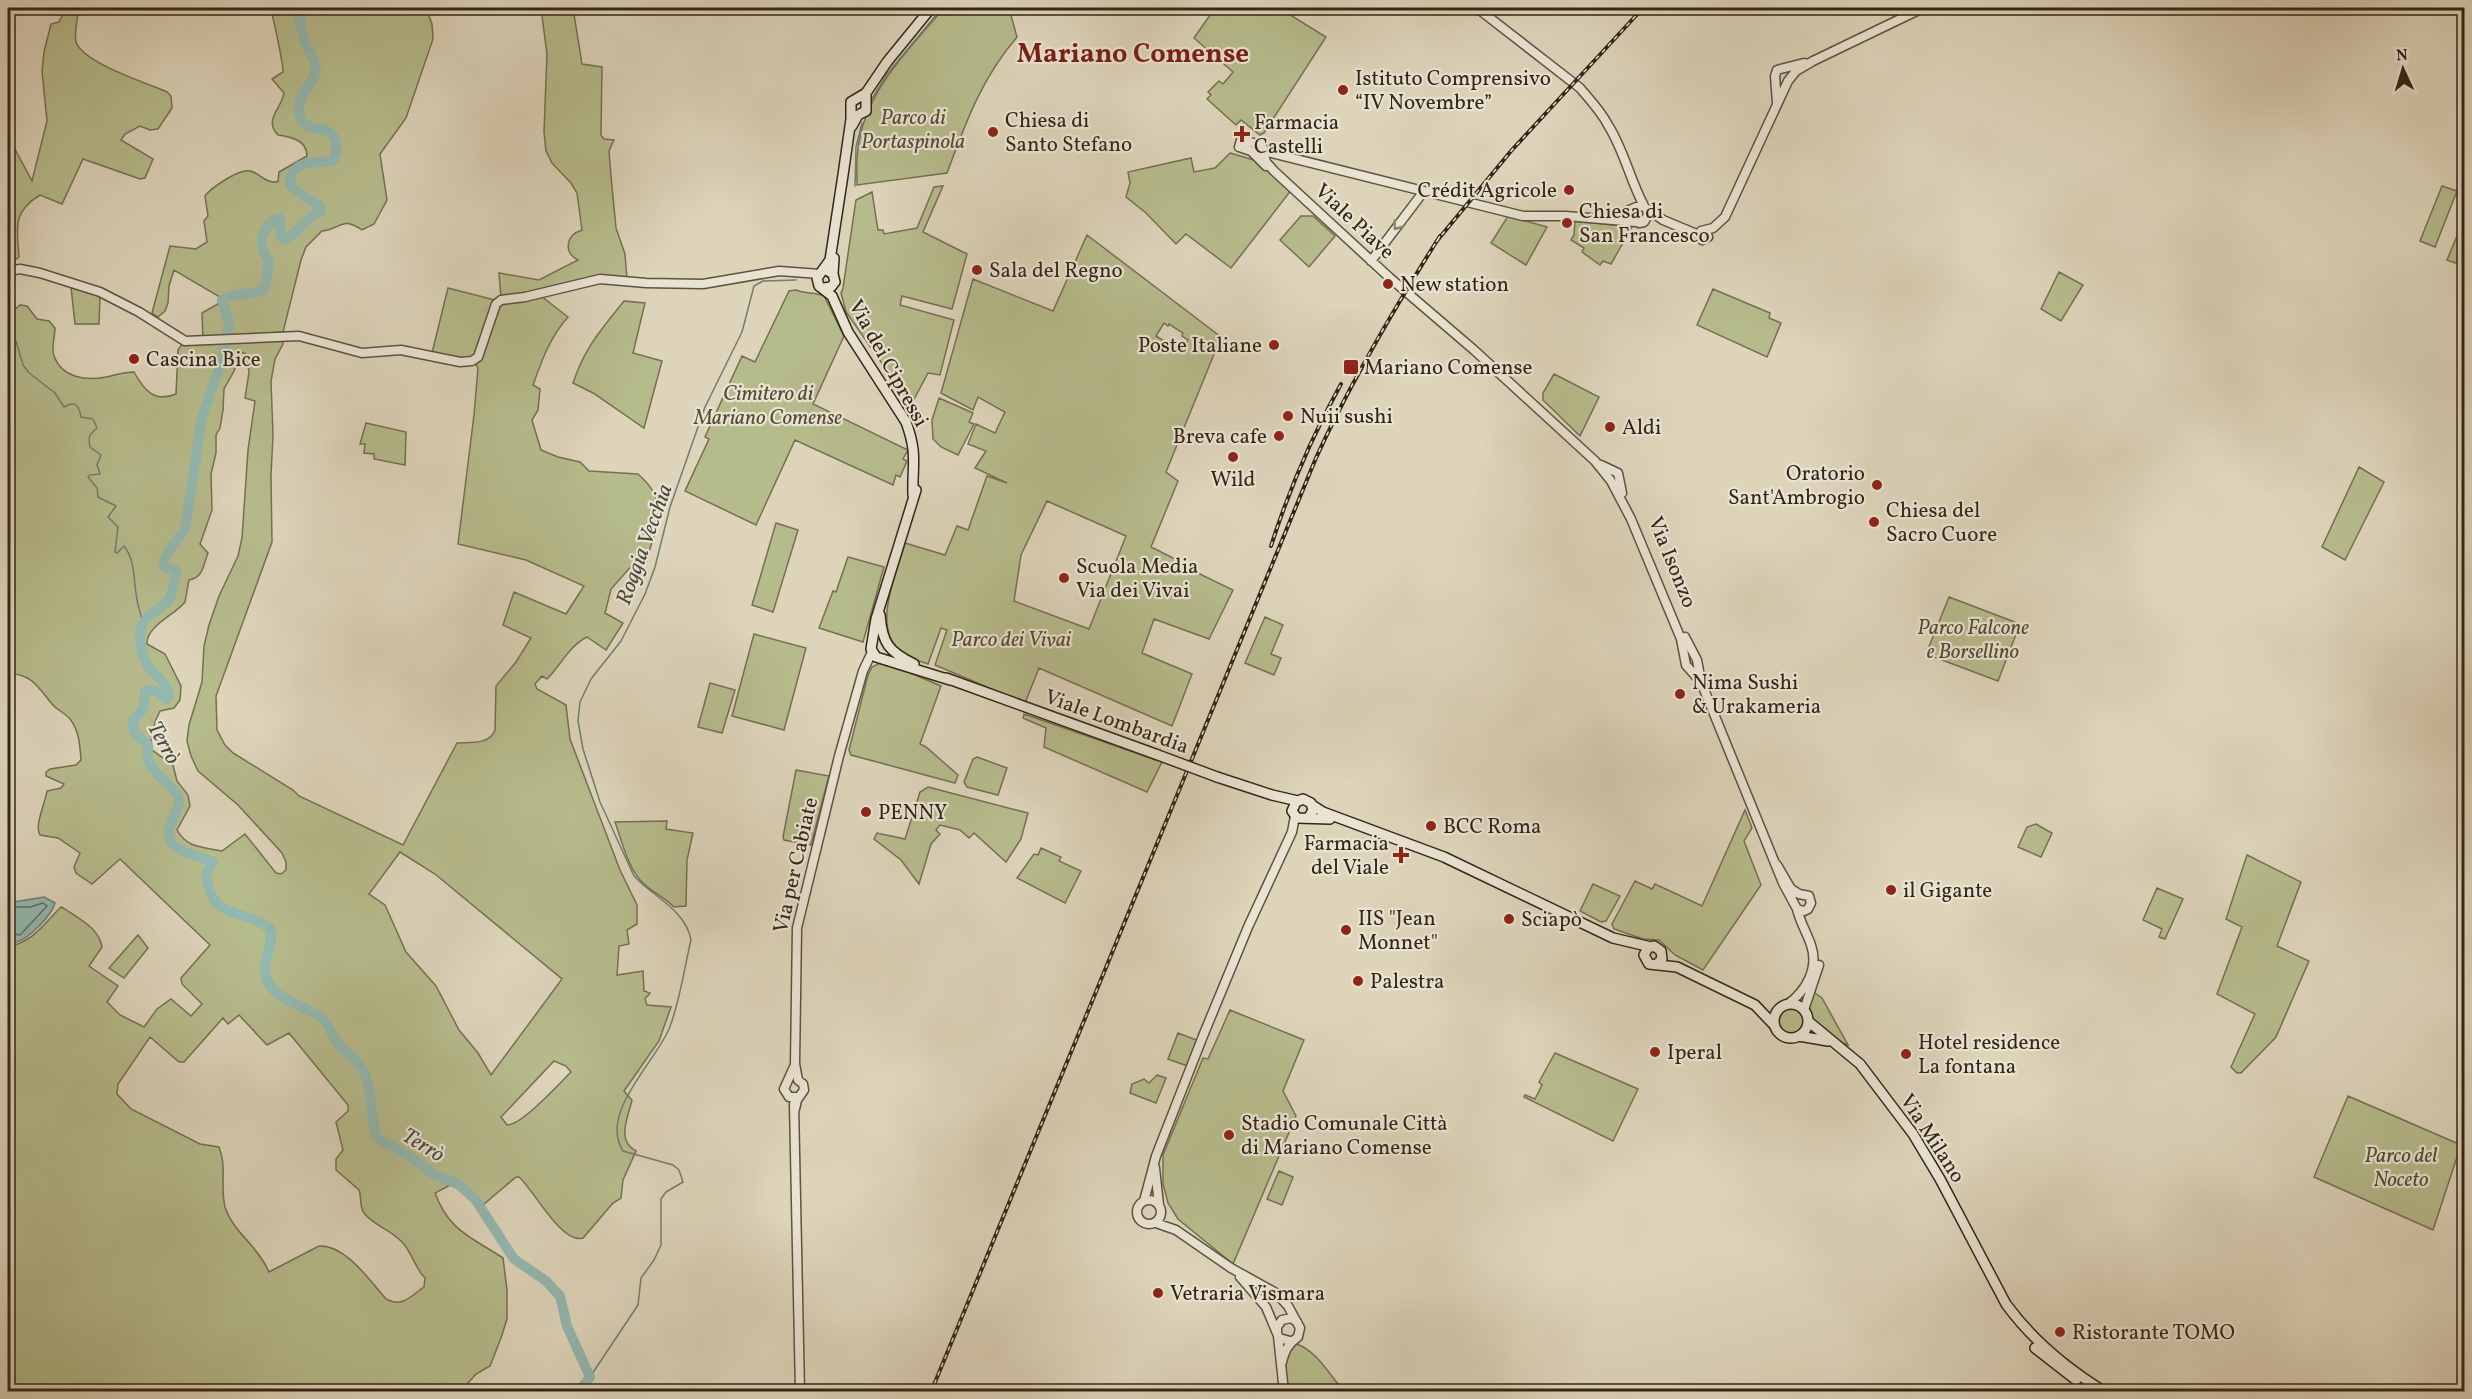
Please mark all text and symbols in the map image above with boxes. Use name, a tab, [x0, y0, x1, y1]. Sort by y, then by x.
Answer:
district label: Mariano Comense	[1017, 36, 1249, 74]
north arrow	[2373, 39, 2433, 99]
text: N	[2396, 45, 2409, 67]
place label: Istituto Comprensivo “IV Novembre”	[1355, 65, 1551, 118]
marker: Istituto Comprensivo “IV Novembre”	[1336, 83, 1350, 97]
park label: Parco di Portaspinola	[861, 104, 965, 157]
place label: Chiesa di Santo Stefano	[1005, 107, 1132, 160]
place label: Farmacia Castelli	[1254, 109, 1339, 162]
marker: Chiesa di Santo Stefano	[986, 125, 1000, 139]
marker: Farmacia Castelli	[1235, 127, 1249, 141]
street label: Viale Piave	[1308, 177, 1400, 267]
place label: Crédit Agricole	[1418, 177, 1557, 206]
marker: Crédit Agricole	[1562, 183, 1576, 197]
place label: Chiesa di San Francesco	[1579, 198, 1710, 251]
marker: Chiesa di San Francesco	[1560, 216, 1574, 230]
one-way arrow	[1394, 219, 1405, 230]
place label: Sala del Regno	[989, 257, 1123, 286]
marker: Sala del Regno	[970, 263, 984, 277]
place label: New station	[1400, 271, 1509, 300]
marker: New station	[1381, 277, 1395, 291]
street label: Via dei Cipressi	[841, 295, 935, 433]
place label: Poste Italiane	[1138, 332, 1262, 361]
marker: Poste Italiane	[1267, 338, 1281, 352]
place label: Cascina Bice	[146, 346, 261, 375]
marker: Cascina Bice	[127, 352, 141, 366]
place label: Mariano Comense	[1364, 354, 1532, 383]
marker: Mariano Comense	[1342, 358, 1360, 376]
park label: Cimitero di Mariano Comense	[693, 380, 842, 433]
place label: Nuii sushi	[1300, 403, 1393, 432]
marker: Nuii sushi	[1281, 409, 1295, 423]
place label: Aldi	[1622, 414, 1661, 443]
marker: Aldi	[1603, 420, 1617, 434]
place label: Breva cafe	[1173, 423, 1267, 452]
marker: Breva cafe	[1272, 429, 1286, 443]
marker: Wild	[1226, 450, 1240, 464]
place label: Oratorio Sant'Ambrogio	[1728, 460, 1865, 513]
place label: Wild	[1211, 466, 1255, 495]
marker: Oratorio Sant'Ambrogio	[1870, 478, 1884, 492]
water label: Roggia Vecchia	[609, 480, 682, 610]
place label: Chiesa del Sacro Cuore	[1886, 497, 1997, 550]
street label: Via Isonzo	[1640, 513, 1703, 613]
marker: Chiesa del Sacro Cuore	[1867, 515, 1881, 529]
place label: Scuola Media Via dei Vivai	[1076, 553, 1198, 606]
marker: Scuola Media Via dei Vivai	[1057, 571, 1071, 585]
park label: Parco Falcone e Borsellino	[1917, 614, 2029, 667]
park label: Parco dei Vivai	[951, 626, 1072, 655]
place label: Nima Sushi & Urakameria	[1692, 669, 1821, 722]
street label: Viale Lombardia	[1040, 683, 1193, 762]
marker: Nima Sushi & Urakameria	[1673, 687, 1687, 701]
water label: Terrò	[138, 716, 187, 770]
street label: Via per Cabiate	[767, 795, 826, 936]
place label: PENNY	[878, 799, 947, 828]
marker: PENNY	[859, 805, 873, 819]
place label: BCC Roma	[1443, 813, 1541, 842]
marker: BCC Roma	[1424, 819, 1438, 833]
place label: Farmacia del Viale	[1304, 830, 1389, 883]
marker: Farmacia del Viale	[1394, 848, 1408, 862]
place label: il Gigante	[1903, 877, 1992, 906]
marker: il Gigante	[1884, 883, 1898, 897]
place label: IIS "Jean Monnet"	[1358, 905, 1438, 958]
place label: Sciapò	[1521, 906, 1582, 935]
marker: Sciapò	[1502, 912, 1516, 926]
marker: IIS "Jean Monnet"	[1339, 923, 1353, 937]
place label: Palestra	[1370, 968, 1445, 997]
marker: Palestra	[1351, 974, 1365, 988]
place label: Hotel residence La fontana	[1918, 1029, 2060, 1082]
place label: Iperal	[1667, 1039, 1722, 1068]
marker: Iperal	[1648, 1045, 1662, 1059]
marker: Hotel residence La fontana	[1899, 1047, 1913, 1061]
street label: Via Milano	[1892, 1089, 1971, 1189]
place label: Stadio Comunale Città di Mariano Comense	[1241, 1110, 1448, 1163]
water label: Terrò	[396, 1121, 450, 1171]
marker: Stadio Comunale Città di Mariano Comense	[1222, 1128, 1236, 1142]
park label: Parco del Noceto	[2364, 1142, 2438, 1195]
place label: Vetraria Vismara	[1170, 1280, 1325, 1309]
marker: Vetraria Vismara	[1151, 1286, 1165, 1300]
place label: Ristorante TOMO	[2072, 1319, 2235, 1348]
marker: Ristorante TOMO	[2053, 1325, 2067, 1339]

